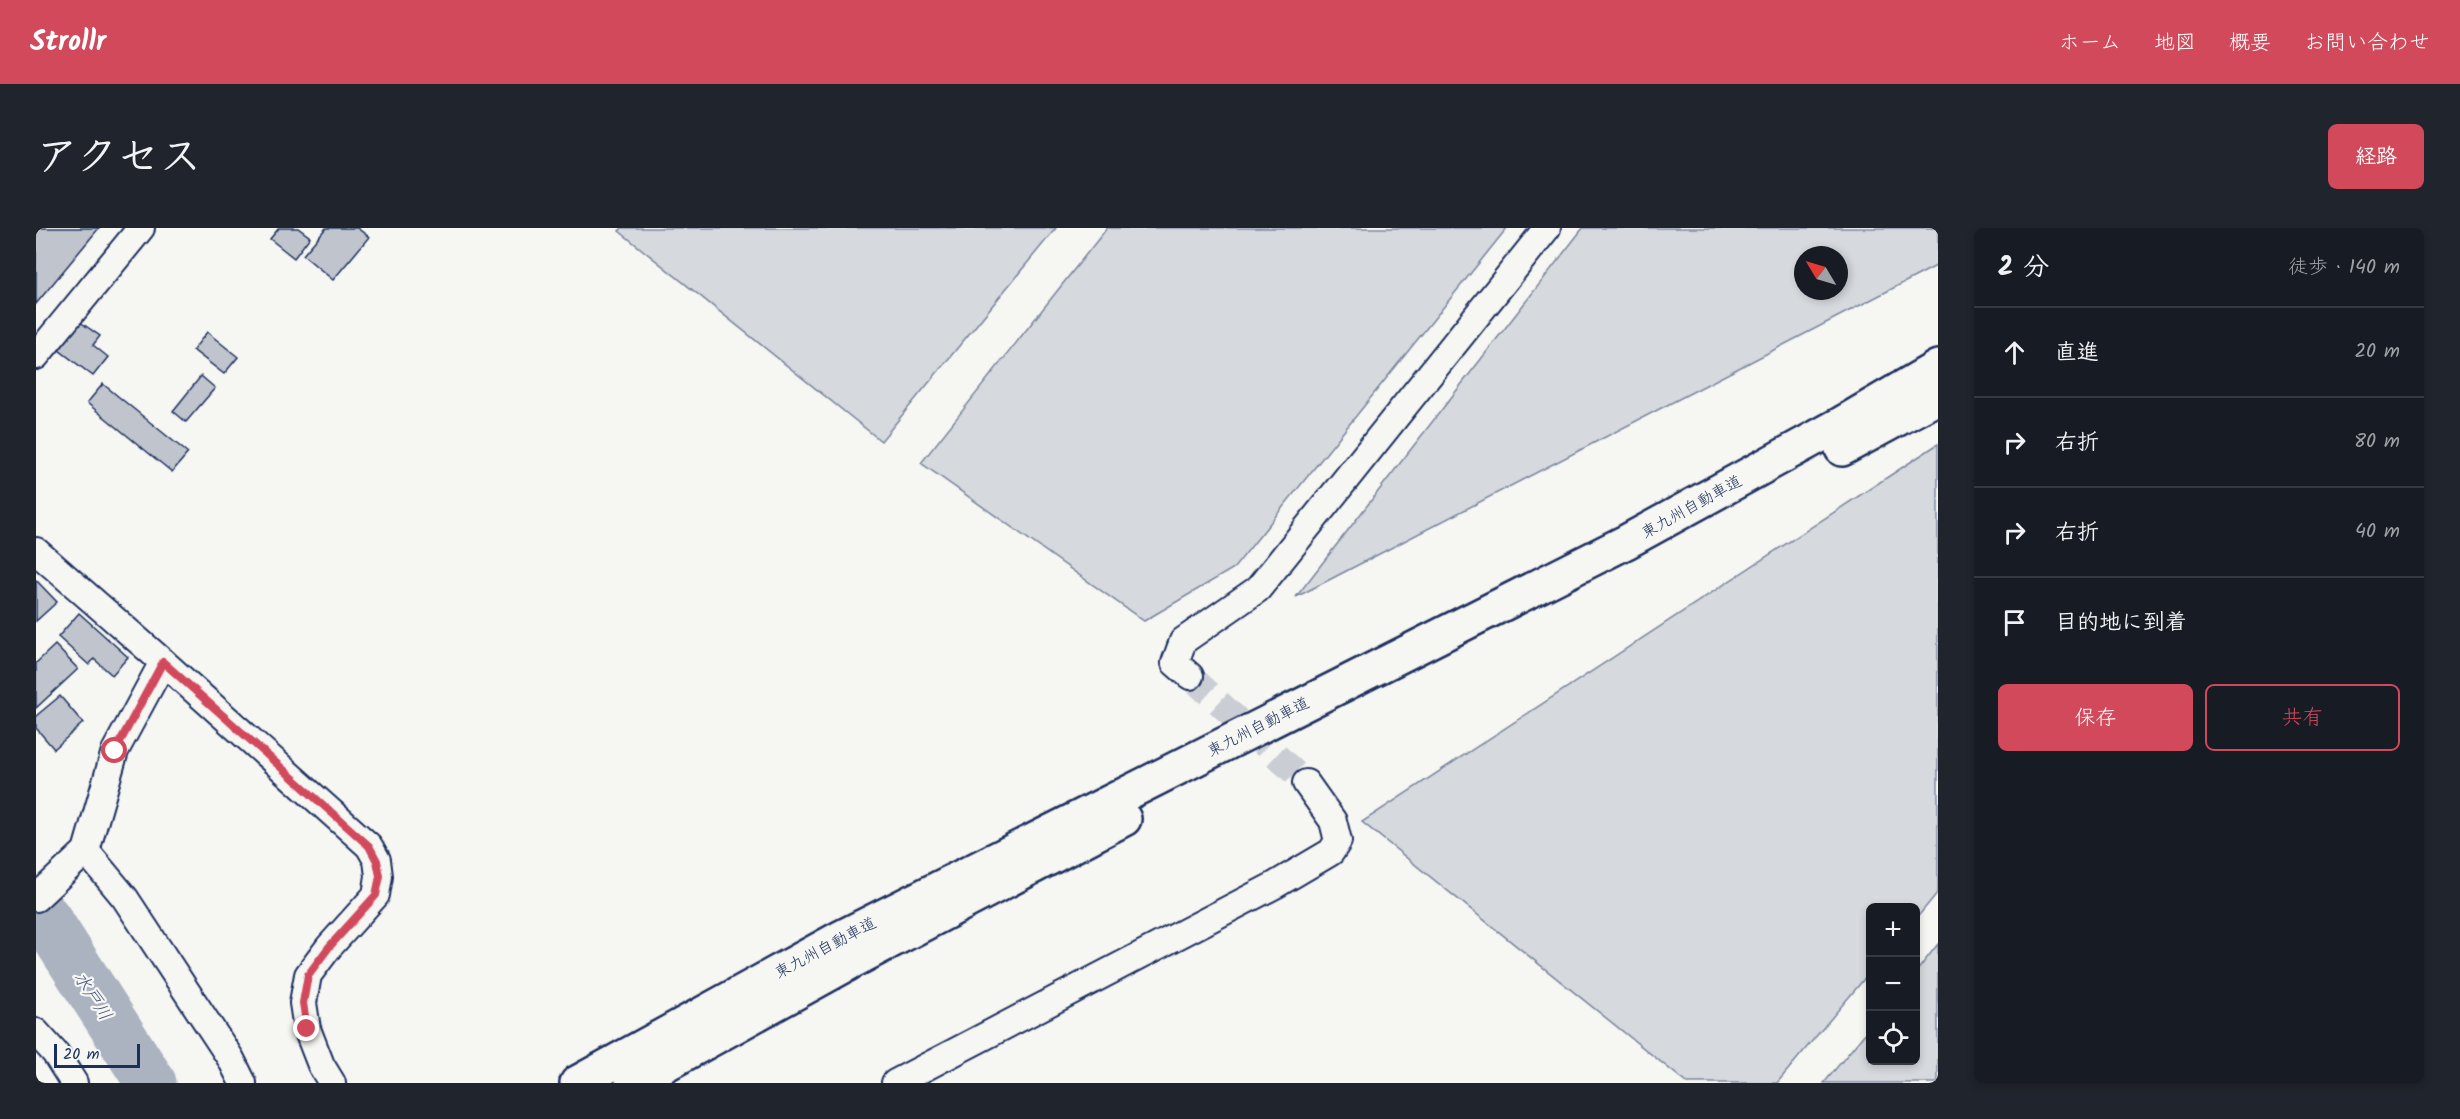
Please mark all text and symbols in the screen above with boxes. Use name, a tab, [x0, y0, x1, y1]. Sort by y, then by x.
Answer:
text: Strollr	[30, 20, 106, 65]
text: ホーム	[2059, 27, 2121, 60]
text: 地図	[2154, 27, 2196, 60]
text: 概要	[2229, 27, 2271, 60]
text: お問い合わせ	[2304, 27, 2430, 60]
button: 経路	[2328, 124, 2424, 189]
text: アクセス	[36, 125, 201, 192]
north arrow	[1794, 246, 1848, 300]
text: 2 分	[1998, 247, 2049, 289]
text: 徒歩 · 140 m	[2288, 252, 2400, 284]
icon: ahead	[1998, 336, 2031, 369]
text: 直進	[2055, 336, 2099, 371]
text: 20 m	[2354, 336, 2400, 368]
icon: right	[1998, 426, 2031, 459]
text: 右折	[2055, 426, 2099, 461]
text: 80 m	[2354, 426, 2400, 458]
street label: 東九州自動車道	[1637, 469, 1747, 545]
icon: right	[1998, 516, 2031, 549]
text: 右折	[2055, 516, 2099, 551]
text: 40 m	[2355, 516, 2400, 548]
icon: arrive	[1998, 606, 2031, 639]
text: 目的地に到着	[2055, 606, 2187, 641]
button: 保存	[1998, 684, 2193, 751]
button: 共有	[2205, 684, 2400, 751]
street label: 東九州自動車道	[1203, 691, 1314, 764]
route start	[101, 737, 127, 763]
map controls	[1866, 903, 1920, 1065]
button: +	[1866, 903, 1920, 957]
street label: 東九州自動車道	[770, 911, 881, 986]
button: −	[1866, 957, 1920, 1011]
water label: 水戸川	[65, 966, 119, 1027]
button: locate	[1866, 1011, 1920, 1065]
route end	[293, 1015, 319, 1041]
scale bar	[54, 1041, 140, 1068]
text: 20 m	[63, 1042, 99, 1067]

